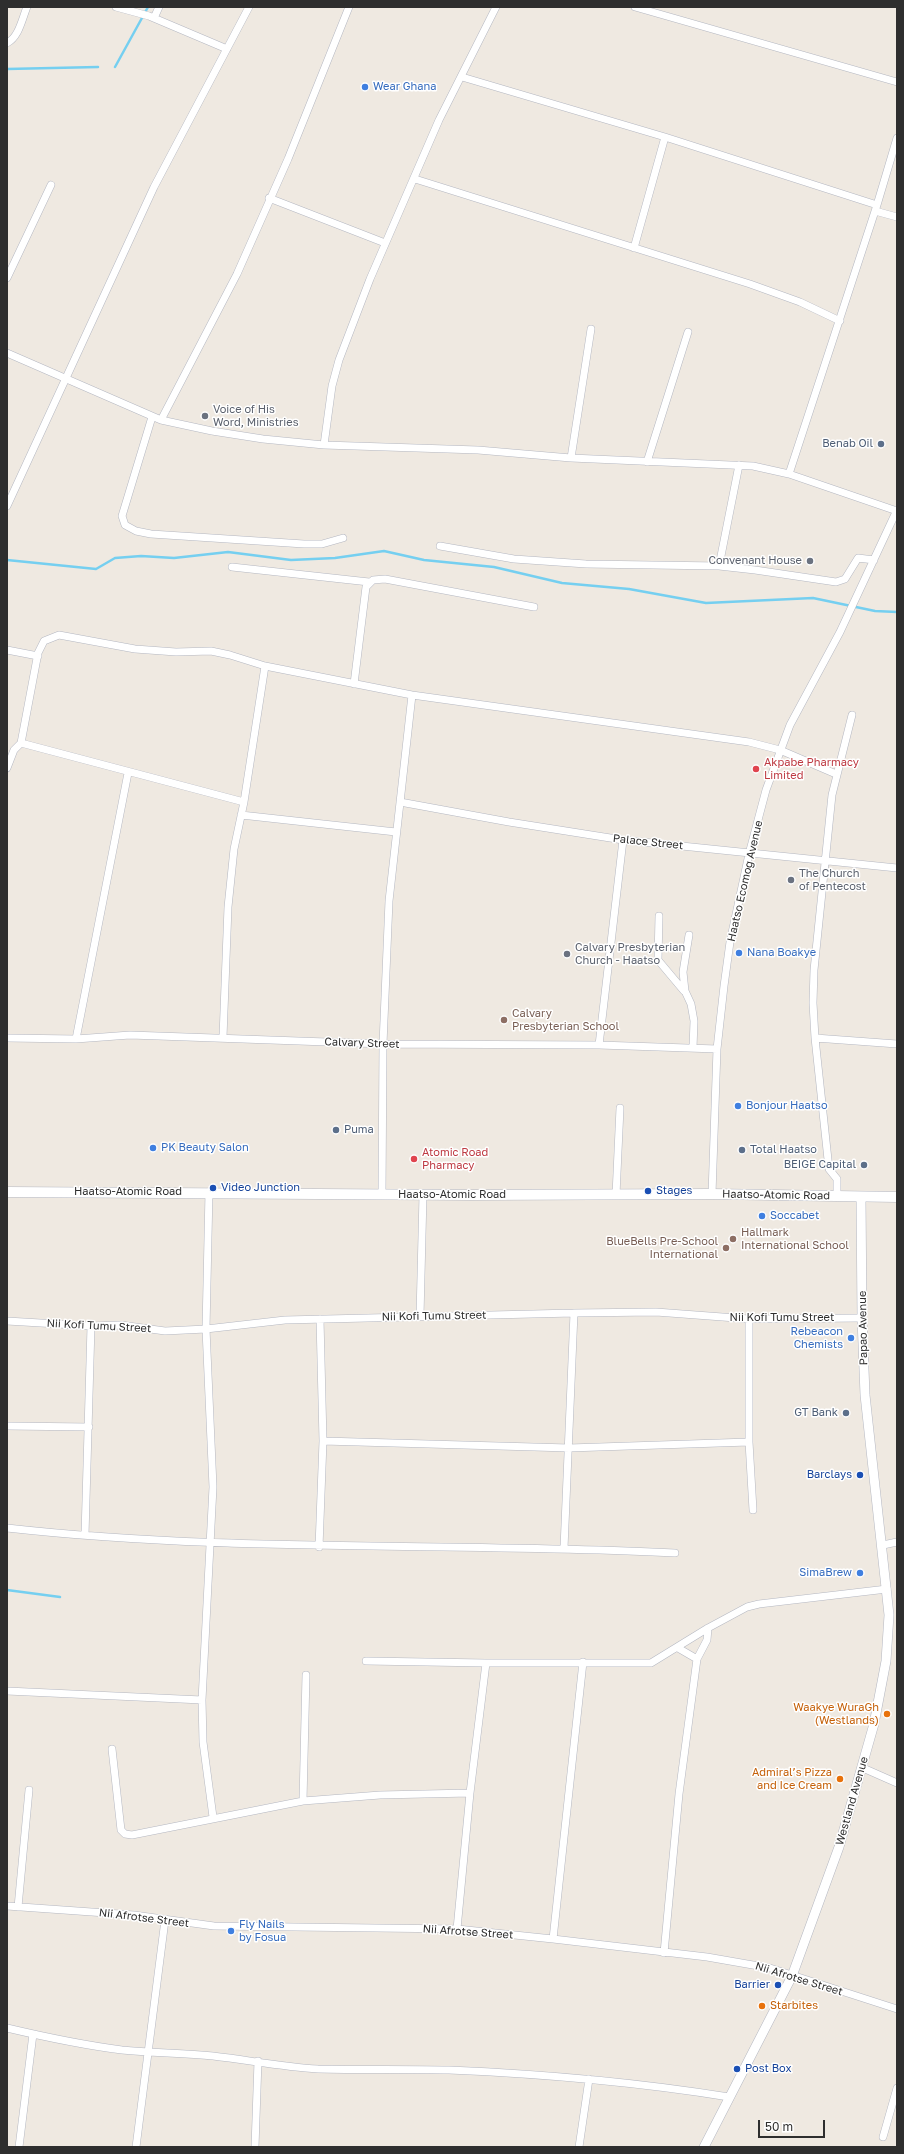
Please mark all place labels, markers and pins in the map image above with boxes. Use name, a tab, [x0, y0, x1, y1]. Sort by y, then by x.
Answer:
place label: Wear Ghana	[373, 80, 436, 94]
marker: Wear Ghana	[360, 82, 370, 92]
place label: Voice of His Word, Ministries	[213, 403, 299, 429]
marker: Voice of His Word, Ministries	[200, 411, 210, 421]
place label: Benab Oil	[822, 437, 873, 451]
marker: Benab Oil	[876, 439, 886, 449]
place label: Convenant House	[708, 554, 802, 568]
marker: Convenant House	[805, 556, 815, 566]
place label: Akpabe Pharmacy Limited	[764, 756, 859, 782]
marker: Akpabe Pharmacy Limited	[751, 764, 761, 774]
place label: The Church of Pentecost	[799, 867, 866, 893]
marker: The Church of Pentecost	[786, 875, 796, 885]
place label: Calvary Presbyterian Church - Haatso	[575, 941, 685, 967]
place label: Nana Boakye	[747, 946, 816, 960]
marker: Nana Boakye	[734, 948, 744, 958]
marker: Calvary Presbyterian Church - Haatso	[562, 949, 572, 959]
place label: Calvary Presbyterian School	[512, 1007, 619, 1033]
marker: Calvary Presbyterian School	[499, 1015, 509, 1025]
place label: Bonjour Haatso	[746, 1099, 827, 1113]
marker: Bonjour Haatso	[733, 1101, 743, 1111]
place label: Puma	[344, 1123, 374, 1137]
marker: Puma	[331, 1125, 341, 1135]
place label: PK Beauty Salon	[161, 1141, 249, 1155]
marker: PK Beauty Salon	[148, 1143, 158, 1153]
place label: Total Haatso	[750, 1143, 817, 1157]
marker: Total Haatso	[737, 1145, 747, 1155]
place label: Atomic Road Pharmacy	[422, 1146, 488, 1172]
marker: Atomic Road Pharmacy	[409, 1154, 419, 1164]
place label: BEIGE Capital	[784, 1158, 856, 1172]
marker: BEIGE Capital	[859, 1160, 869, 1170]
place label: Video Junction	[221, 1181, 300, 1195]
marker: Video Junction	[208, 1183, 218, 1193]
place label: Stages	[656, 1184, 692, 1198]
marker: Stages	[643, 1186, 653, 1196]
place label: Soccabet	[770, 1209, 819, 1223]
marker: Soccabet	[757, 1211, 767, 1221]
place label: Hallmark International School	[741, 1226, 849, 1252]
marker: Hallmark International School	[728, 1234, 738, 1244]
place label: BlueBells Pre-School International	[606, 1235, 718, 1261]
marker: BlueBells Pre-School International	[721, 1243, 731, 1253]
place label: Rebeacon Chemists	[791, 1325, 843, 1351]
marker: Rebeacon Chemists	[846, 1333, 856, 1343]
place label: GT Bank	[794, 1406, 838, 1420]
marker: GT Bank	[841, 1408, 851, 1418]
place label: Barclays	[807, 1468, 852, 1482]
marker: Barclays	[855, 1470, 865, 1480]
place label: SimaBrew	[799, 1566, 852, 1580]
marker: SimaBrew	[855, 1568, 865, 1578]
place label: Waakye WuraGh (Westlands)	[793, 1701, 879, 1727]
marker: Waakye WuraGh (Westlands)	[882, 1709, 892, 1719]
place label: Admiral’s Pizza and Ice Cream	[752, 1766, 832, 1792]
marker: Admiral’s Pizza and Ice Cream	[835, 1774, 845, 1784]
place label: Fly Nails by Fosua	[239, 1918, 286, 1944]
marker: Fly Nails by Fosua	[226, 1926, 236, 1936]
place label: Barrier	[734, 1978, 770, 1992]
marker: Barrier	[773, 1980, 783, 1990]
place label: Starbites	[770, 1999, 818, 2013]
marker: Starbites	[757, 2001, 767, 2011]
place label: Post Box	[745, 2062, 791, 2076]
marker: Post Box	[732, 2064, 742, 2074]

